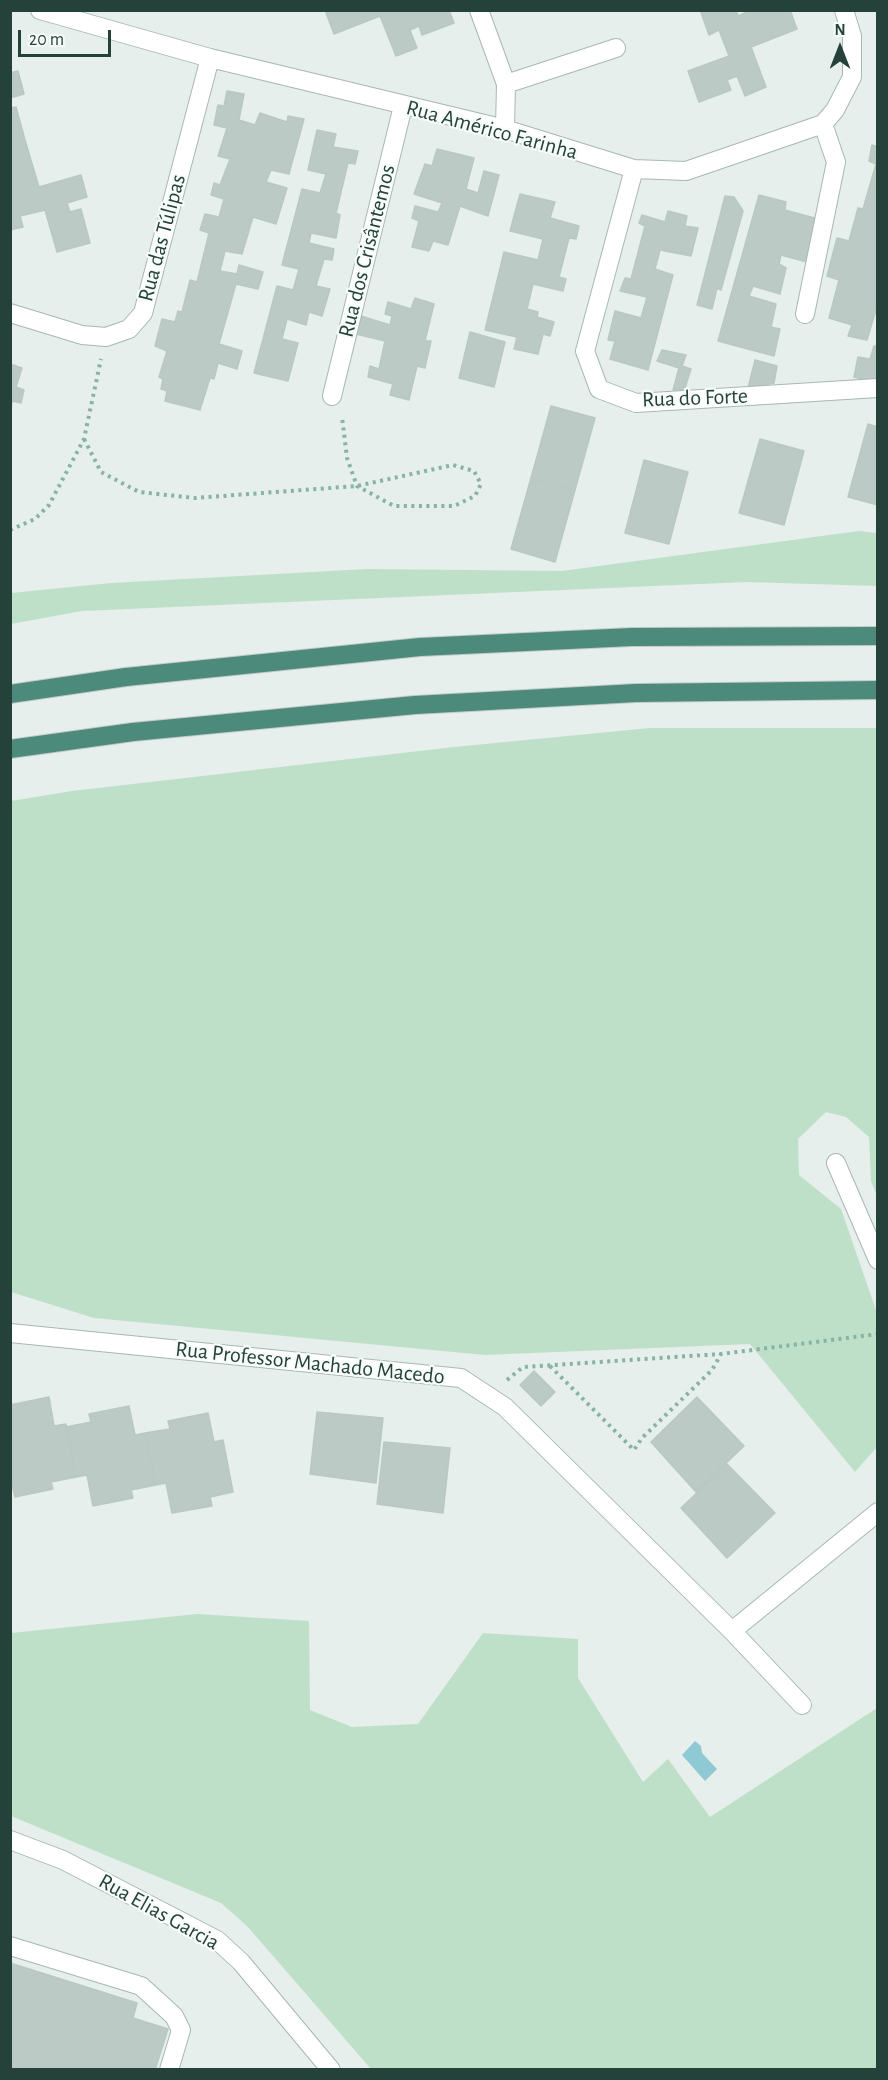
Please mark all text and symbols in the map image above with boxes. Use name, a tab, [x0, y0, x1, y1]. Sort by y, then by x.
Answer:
scale bar	[21, 18, 114, 56]
north arrow	[810, 18, 870, 78]
text: N	[834, 22, 846, 38]
text: 20 m	[29, 31, 64, 49]
street label: Rua Américo Farinha	[403, 94, 581, 166]
street label: Rua dos Crisântemos	[333, 162, 401, 340]
street label: Rua das Túlipas	[132, 171, 192, 305]
street label: Rua do Forte	[642, 383, 748, 413]
street label: Rua Professor Machado Macedo	[174, 1336, 446, 1390]
street label: Rua Elias Garcia	[94, 1868, 224, 1956]

